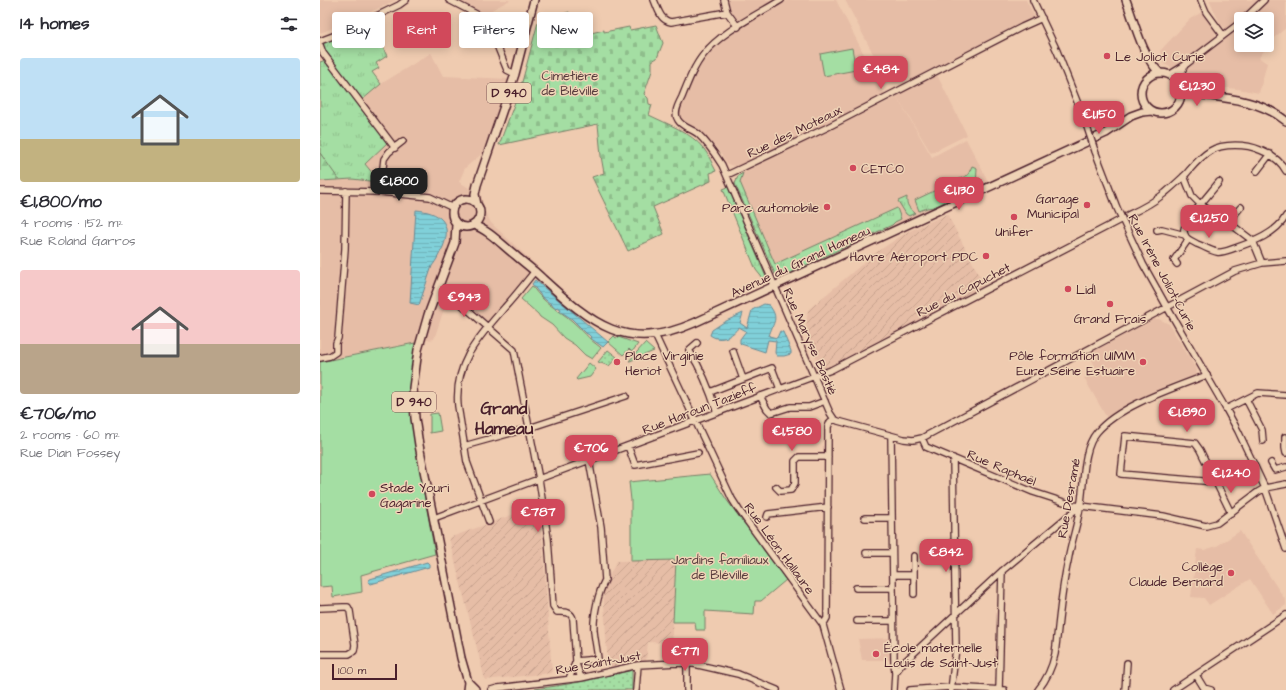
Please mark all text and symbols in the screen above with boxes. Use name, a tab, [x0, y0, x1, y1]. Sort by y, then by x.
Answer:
text: 14 homes	[20, 12, 90, 36]
chip: Buy	[332, 12, 385, 48]
chip: Rent	[393, 12, 451, 48]
chip: Filters	[459, 12, 529, 48]
chip: New	[537, 12, 593, 48]
map controls	[1234, 12, 1274, 52]
button: layers	[1234, 12, 1274, 52]
icon: filters	[278, 13, 300, 35]
place label: Le Joliot Curie	[1115, 48, 1204, 66]
marker: Le Joliot Curie	[1102, 51, 1112, 61]
pin: €484	[857, 56, 905, 90]
text: €484	[863, 60, 899, 78]
park label: Cimetière de Bléville	[541, 67, 599, 100]
pin: €1,230	[1164, 73, 1230, 107]
text: €1,230	[1179, 77, 1215, 95]
road number: D 940	[487, 83, 531, 103]
icon: home	[124, 84, 196, 156]
street label: Rue des Moteaux	[744, 101, 846, 163]
pin: €1,150	[1066, 101, 1132, 135]
text: €1,150	[1082, 105, 1116, 123]
place label: CETCO	[861, 160, 904, 178]
marker: CETCO	[848, 163, 858, 173]
pin: €1,800	[366, 168, 432, 202]
text: €1,800	[379, 172, 419, 190]
pin: €1,130	[926, 177, 992, 211]
text: €1,130	[944, 181, 974, 199]
text: €1,800/mo	[20, 190, 102, 214]
place label: Garage Municipal	[1027, 190, 1079, 223]
place label: Parc automobile	[722, 199, 819, 217]
marker: Garage Municipal	[1082, 200, 1092, 210]
marker: Parc automobile	[822, 202, 832, 212]
pin: €1,250	[1176, 205, 1242, 239]
text: €1,250	[1189, 209, 1229, 227]
street label: Rue Irène Joliot-Curie	[1124, 211, 1201, 334]
marker: Unifer	[1009, 212, 1019, 222]
text: 4 rooms · 152 m²	[20, 214, 123, 232]
street label: Avenue du Grand Hameau	[728, 221, 873, 302]
place label: Unifer	[995, 223, 1033, 241]
text: Rue Roland Garros	[20, 232, 136, 250]
place label: Havre Aéroport PDC	[849, 248, 978, 266]
marker: Havre Aéroport PDC	[981, 251, 991, 261]
street label: Rue du Capuchet	[913, 258, 1014, 321]
place label: Lidl	[1076, 281, 1096, 299]
pin: €943	[440, 284, 488, 318]
marker: Lidl	[1063, 284, 1073, 294]
street label: Rue Maryse Bastié	[778, 285, 842, 398]
text: €943	[447, 288, 481, 306]
icon: home	[124, 296, 196, 368]
marker: Grand Frais	[1105, 299, 1115, 309]
place label: Grand Frais	[1074, 310, 1147, 328]
place label: Place Virginie Heriot	[625, 347, 704, 380]
place label: Pôle formation UIMM Eure Seine Estuaire	[1009, 347, 1135, 380]
marker: Place Virginie Heriot	[612, 357, 622, 367]
marker: Pôle formation UIMM Eure Seine Estuaire	[1138, 357, 1148, 367]
street label: Rue Haroun Tazieff	[640, 379, 759, 439]
road number: D 940	[392, 392, 436, 412]
district label: Grand Hameau	[475, 397, 534, 441]
pin: €1,890	[1154, 399, 1220, 433]
text: €706/mo	[20, 402, 96, 426]
text: €1,890	[1168, 403, 1206, 421]
pin: €1,580	[759, 418, 825, 452]
text: €1,580	[772, 422, 812, 440]
text: 2 rooms · 60 m²	[20, 426, 120, 444]
pin: €706	[567, 435, 615, 469]
text: €706	[574, 439, 608, 457]
text: Rue Dian Fossey	[20, 444, 120, 462]
street label: Rue Raphaël	[964, 445, 1039, 491]
street label: Rue Desramé	[1053, 457, 1085, 540]
pin: €1,240	[1198, 460, 1264, 494]
text: €1,240	[1212, 464, 1250, 482]
place label: Stade Youri Gagarine	[380, 479, 449, 513]
marker: Stade Youri Gagarine	[367, 489, 377, 499]
pin: €787	[514, 499, 562, 533]
street label: Rue Léon Hallaure	[740, 499, 819, 598]
text: €787	[521, 503, 555, 521]
pin: €842	[922, 539, 970, 573]
text: €842	[928, 543, 964, 561]
park label: Jardins familiaux de Bléville	[671, 551, 770, 584]
place label: Collège Claude Bernard	[1129, 558, 1223, 591]
marker: Collège Claude Bernard	[1226, 568, 1236, 578]
pin: €771	[661, 638, 709, 672]
place label: École maternelle Louis de Saint-Just	[884, 639, 998, 672]
text: €771	[671, 642, 699, 660]
street label: Rue Saint-Just	[554, 647, 643, 679]
marker: École maternelle Louis de Saint-Just	[871, 649, 881, 659]
scale bar	[332, 662, 397, 681]
text: 100 m	[338, 663, 366, 678]

